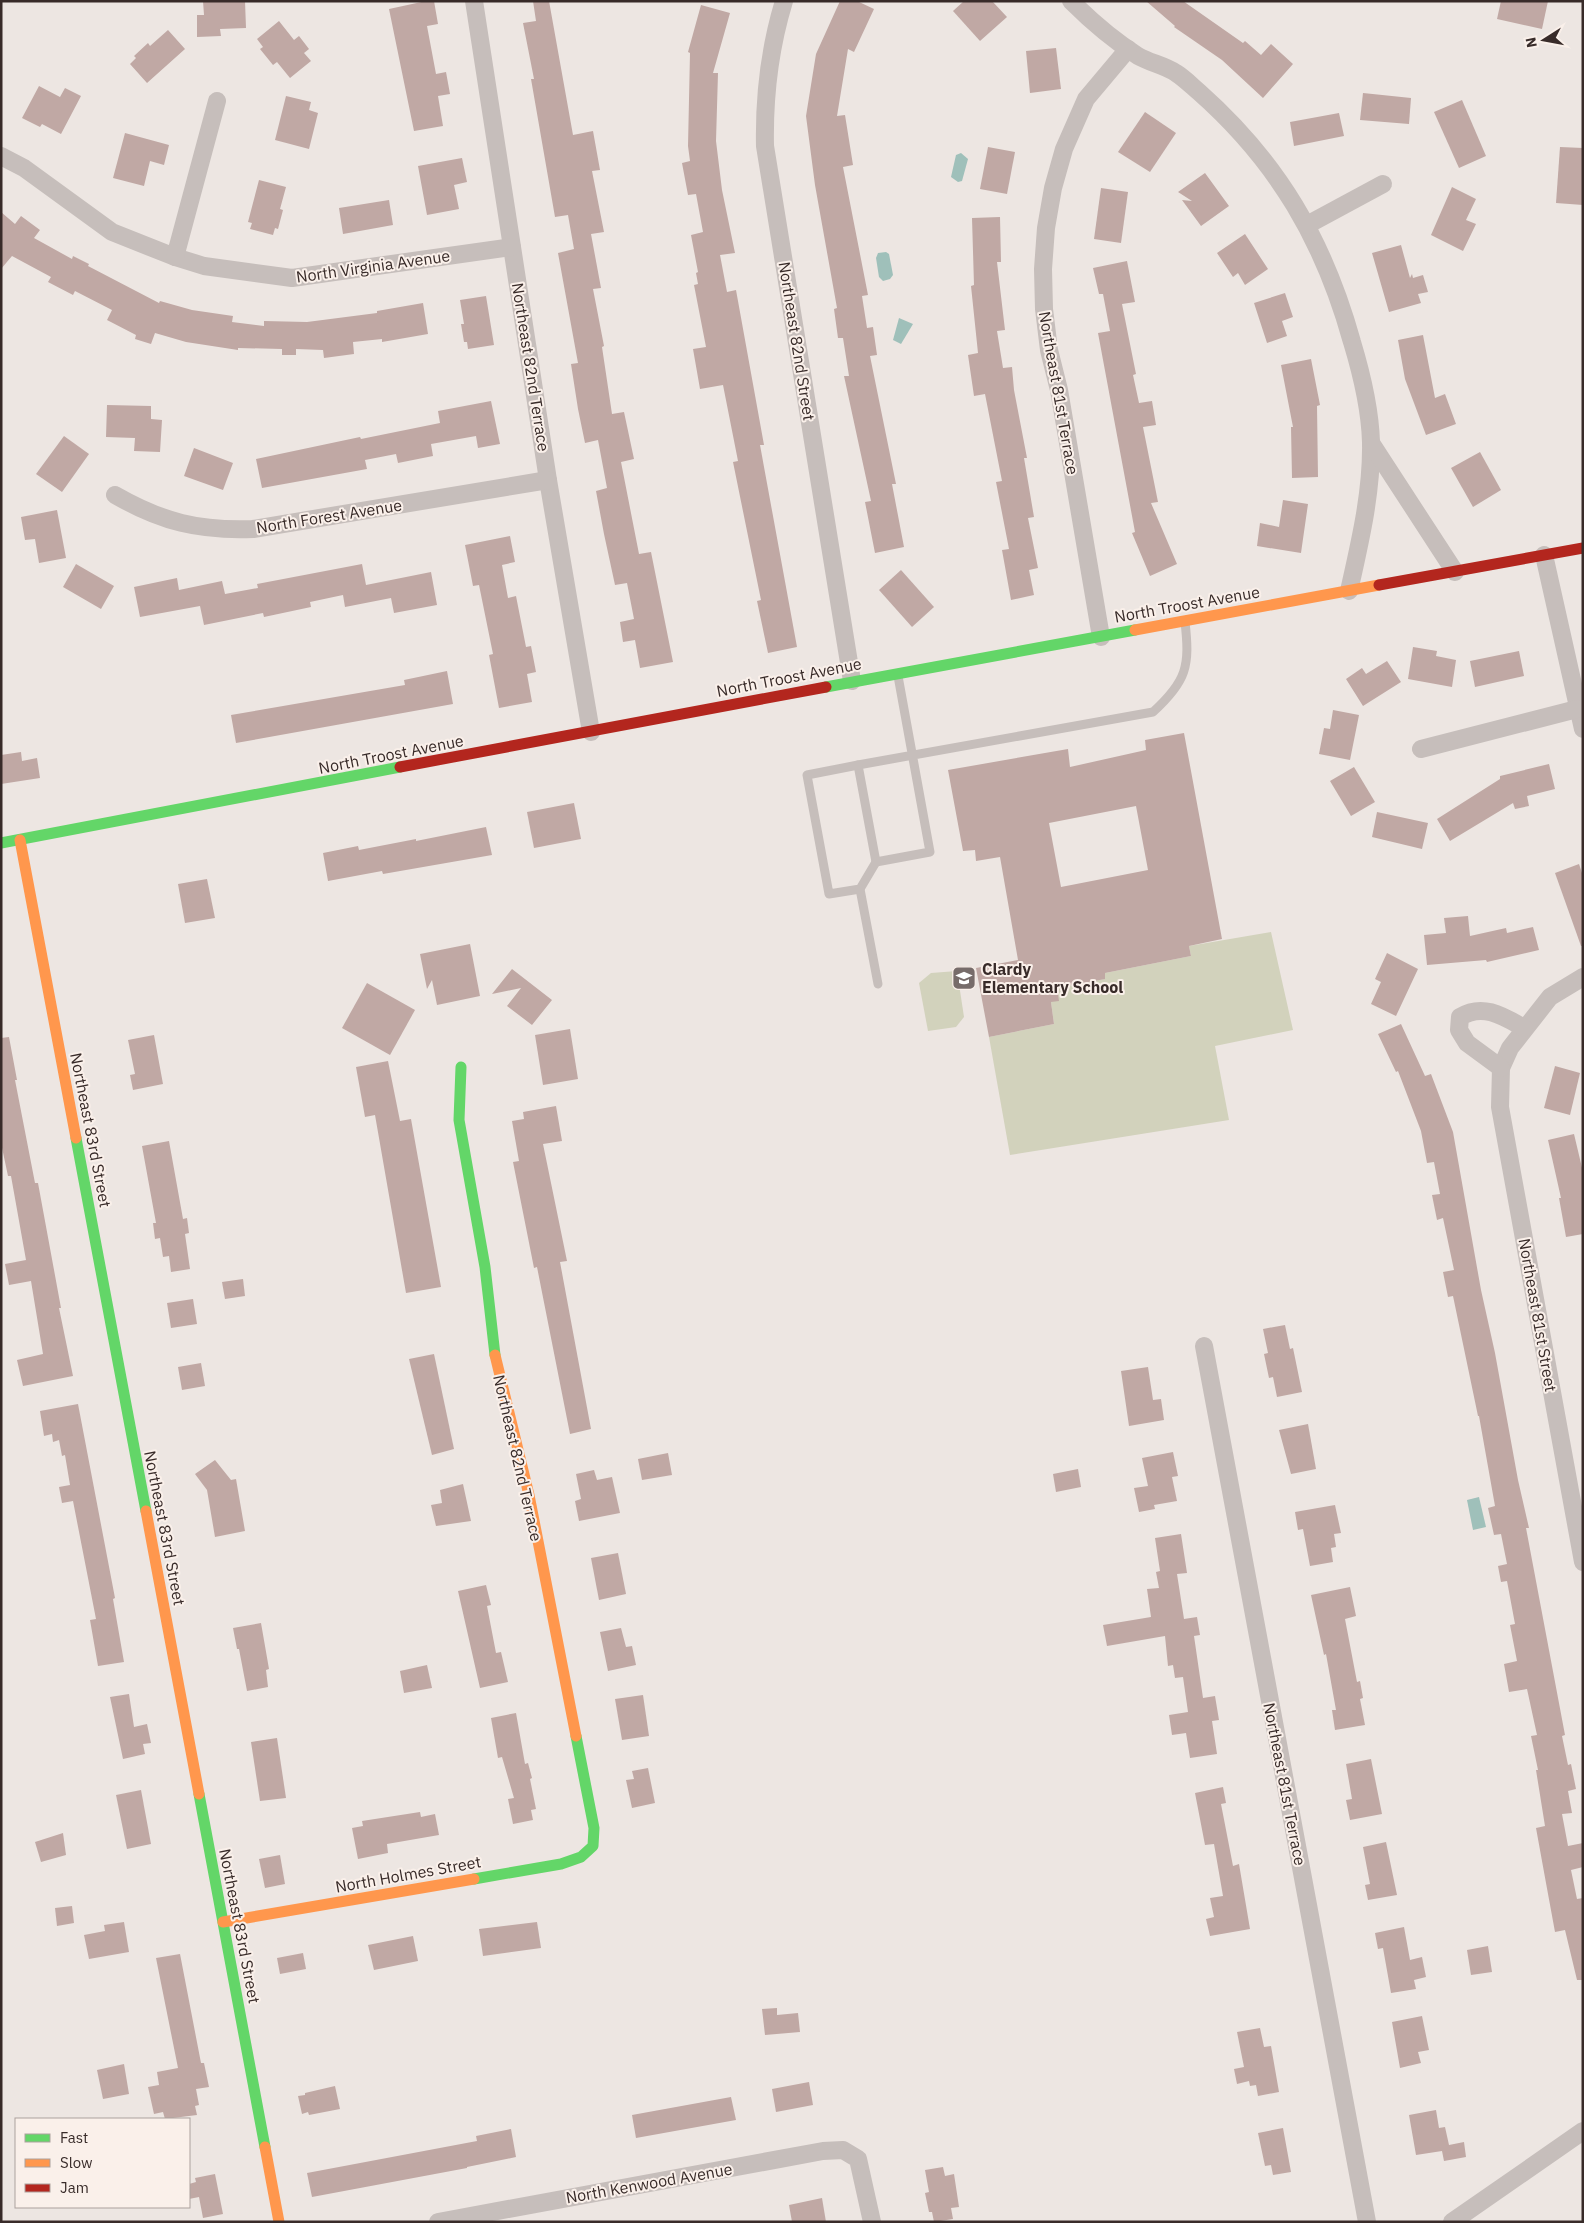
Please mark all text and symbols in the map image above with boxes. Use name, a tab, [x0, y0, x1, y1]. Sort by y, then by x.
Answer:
north arrow	[1519, 15, 1569, 65]
text: N	[1521, 36, 1541, 49]
street label: North Virginia Avenue	[295, 245, 451, 287]
street label: Northeast 82nd Street	[775, 260, 819, 422]
street label: Northeast 82nd Terrace	[508, 281, 554, 453]
street label: Northeast 81st Terrace	[1035, 310, 1083, 476]
street label: North Forest Avenue	[255, 495, 404, 537]
street label: North Troost Avenue	[1113, 581, 1261, 627]
street label: North Troost Avenue	[715, 653, 863, 701]
street label: North Troost Avenue	[317, 730, 465, 778]
place label: Clardy Elementary School	[982, 959, 1123, 997]
school or university icon: Clardy Elementary School	[951, 965, 977, 991]
street label: Northeast 83rd Street	[66, 1051, 116, 1209]
street label: Northeast 81st Street	[1515, 1237, 1561, 1393]
street label: Northeast 82nd Terrace	[489, 1373, 547, 1544]
street label: Northeast 83rd Street	[140, 1449, 190, 1607]
street label: Northeast 81st Terrace	[1259, 1701, 1311, 1867]
street label: Northeast 83rd Street	[215, 1847, 265, 2005]
street label: North Holmes Street	[334, 1851, 482, 1897]
legend	[15, 2118, 190, 2208]
text: Fast	[60, 2128, 88, 2147]
text: Slow	[60, 2153, 93, 2172]
street label: North Kenwood Avenue	[564, 2158, 734, 2208]
text: Jam	[60, 2178, 89, 2197]

